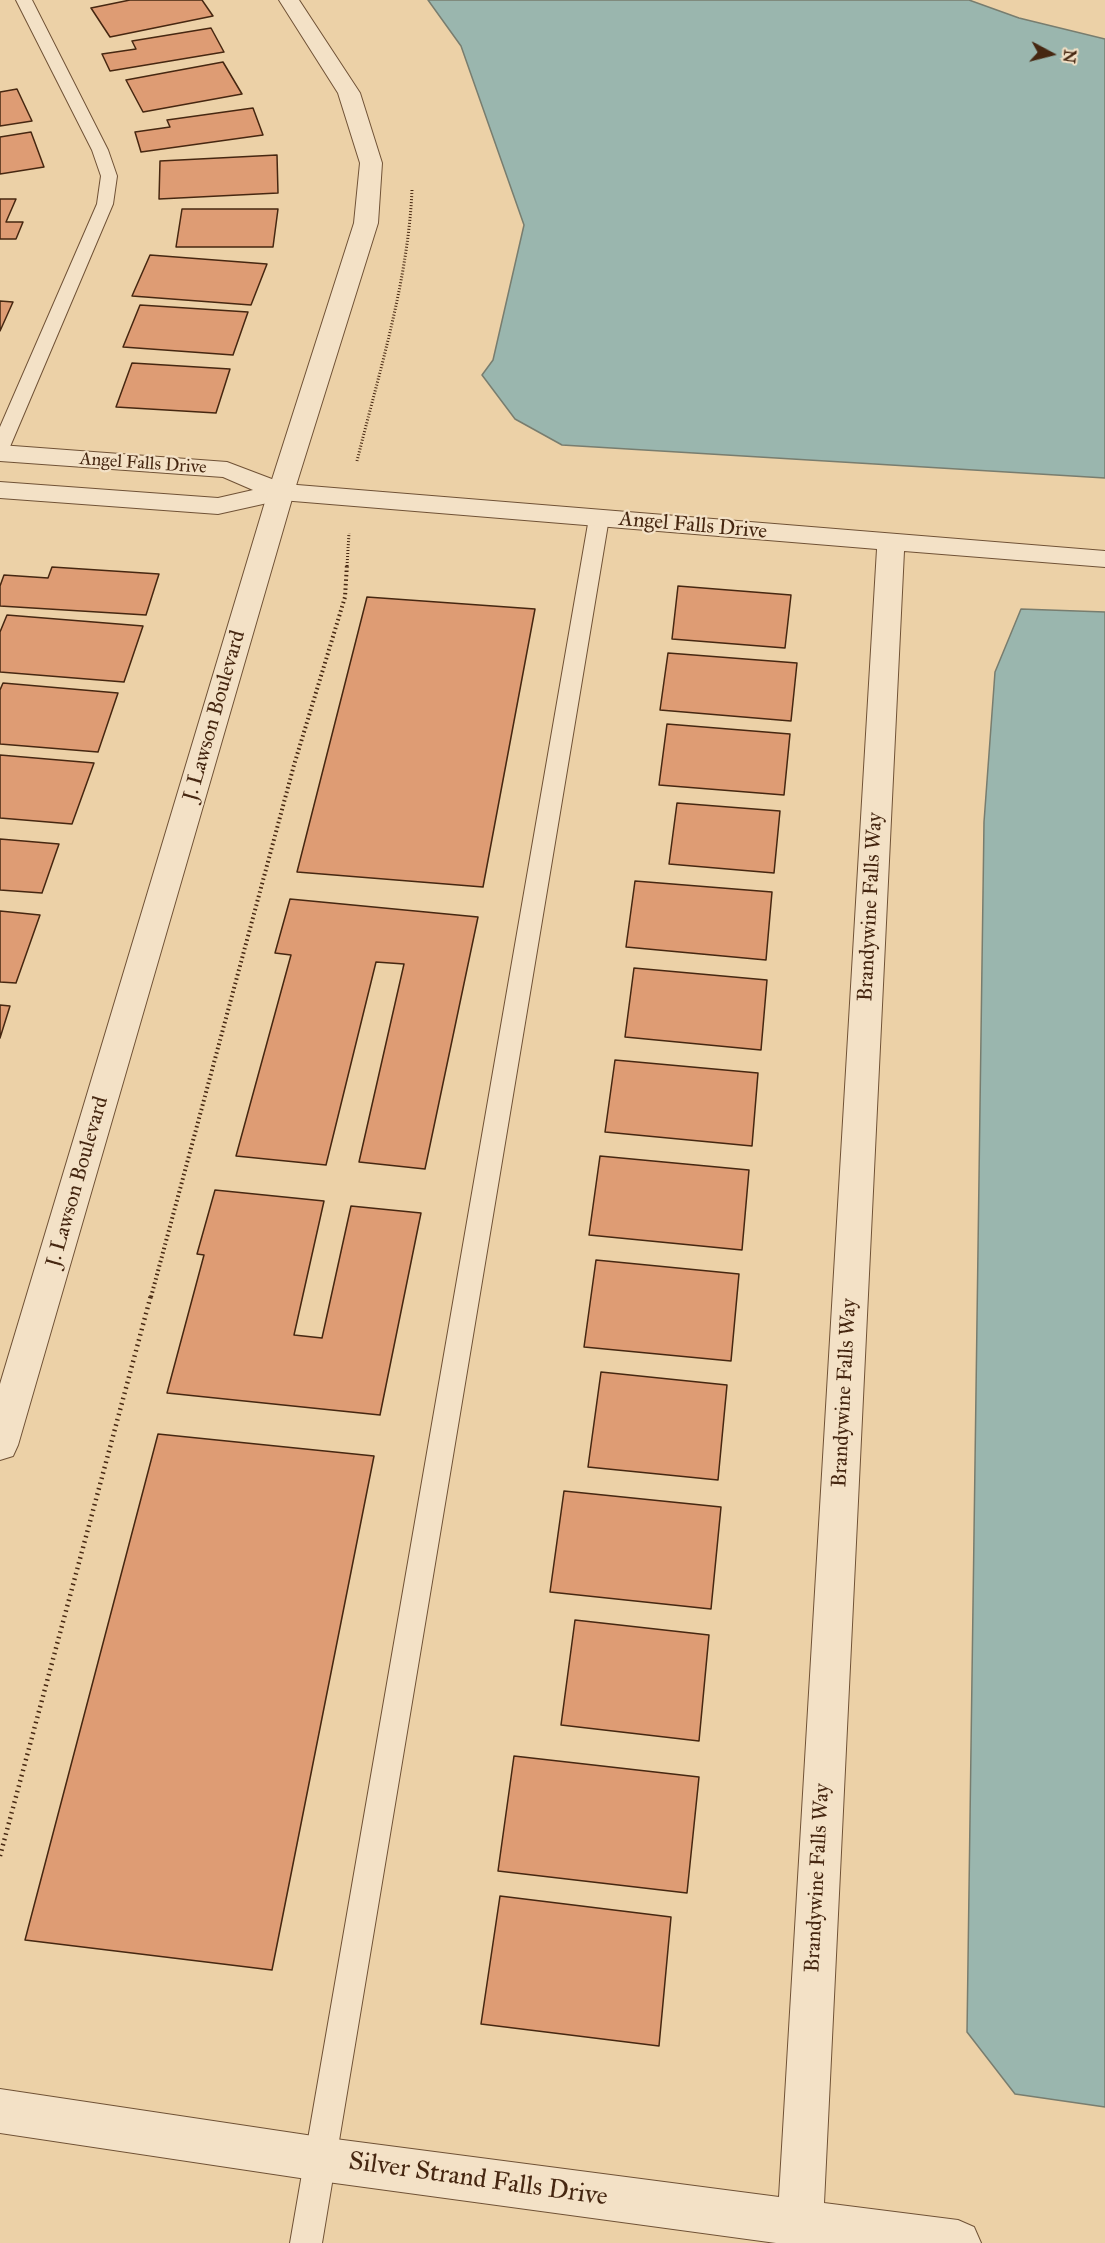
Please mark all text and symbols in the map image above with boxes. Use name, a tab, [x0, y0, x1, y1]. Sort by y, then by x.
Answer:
north arrow	[1021, 24, 1081, 84]
text: N	[1059, 48, 1080, 64]
street label: Angel Falls Drive	[79, 449, 207, 479]
street label: Angel Falls Drive	[618, 507, 768, 545]
street label: J. Lawson Boulevard	[179, 628, 251, 804]
street label: Brandywine Falls Way	[853, 812, 889, 1002]
street label: J. Lawson Boulevard	[42, 1094, 114, 1270]
street label: Brandywine Falls Way	[827, 1298, 863, 1488]
street label: Brandywine Falls Way	[800, 1783, 836, 1973]
street label: Silver Strand Falls Drive	[346, 2146, 610, 2214]

